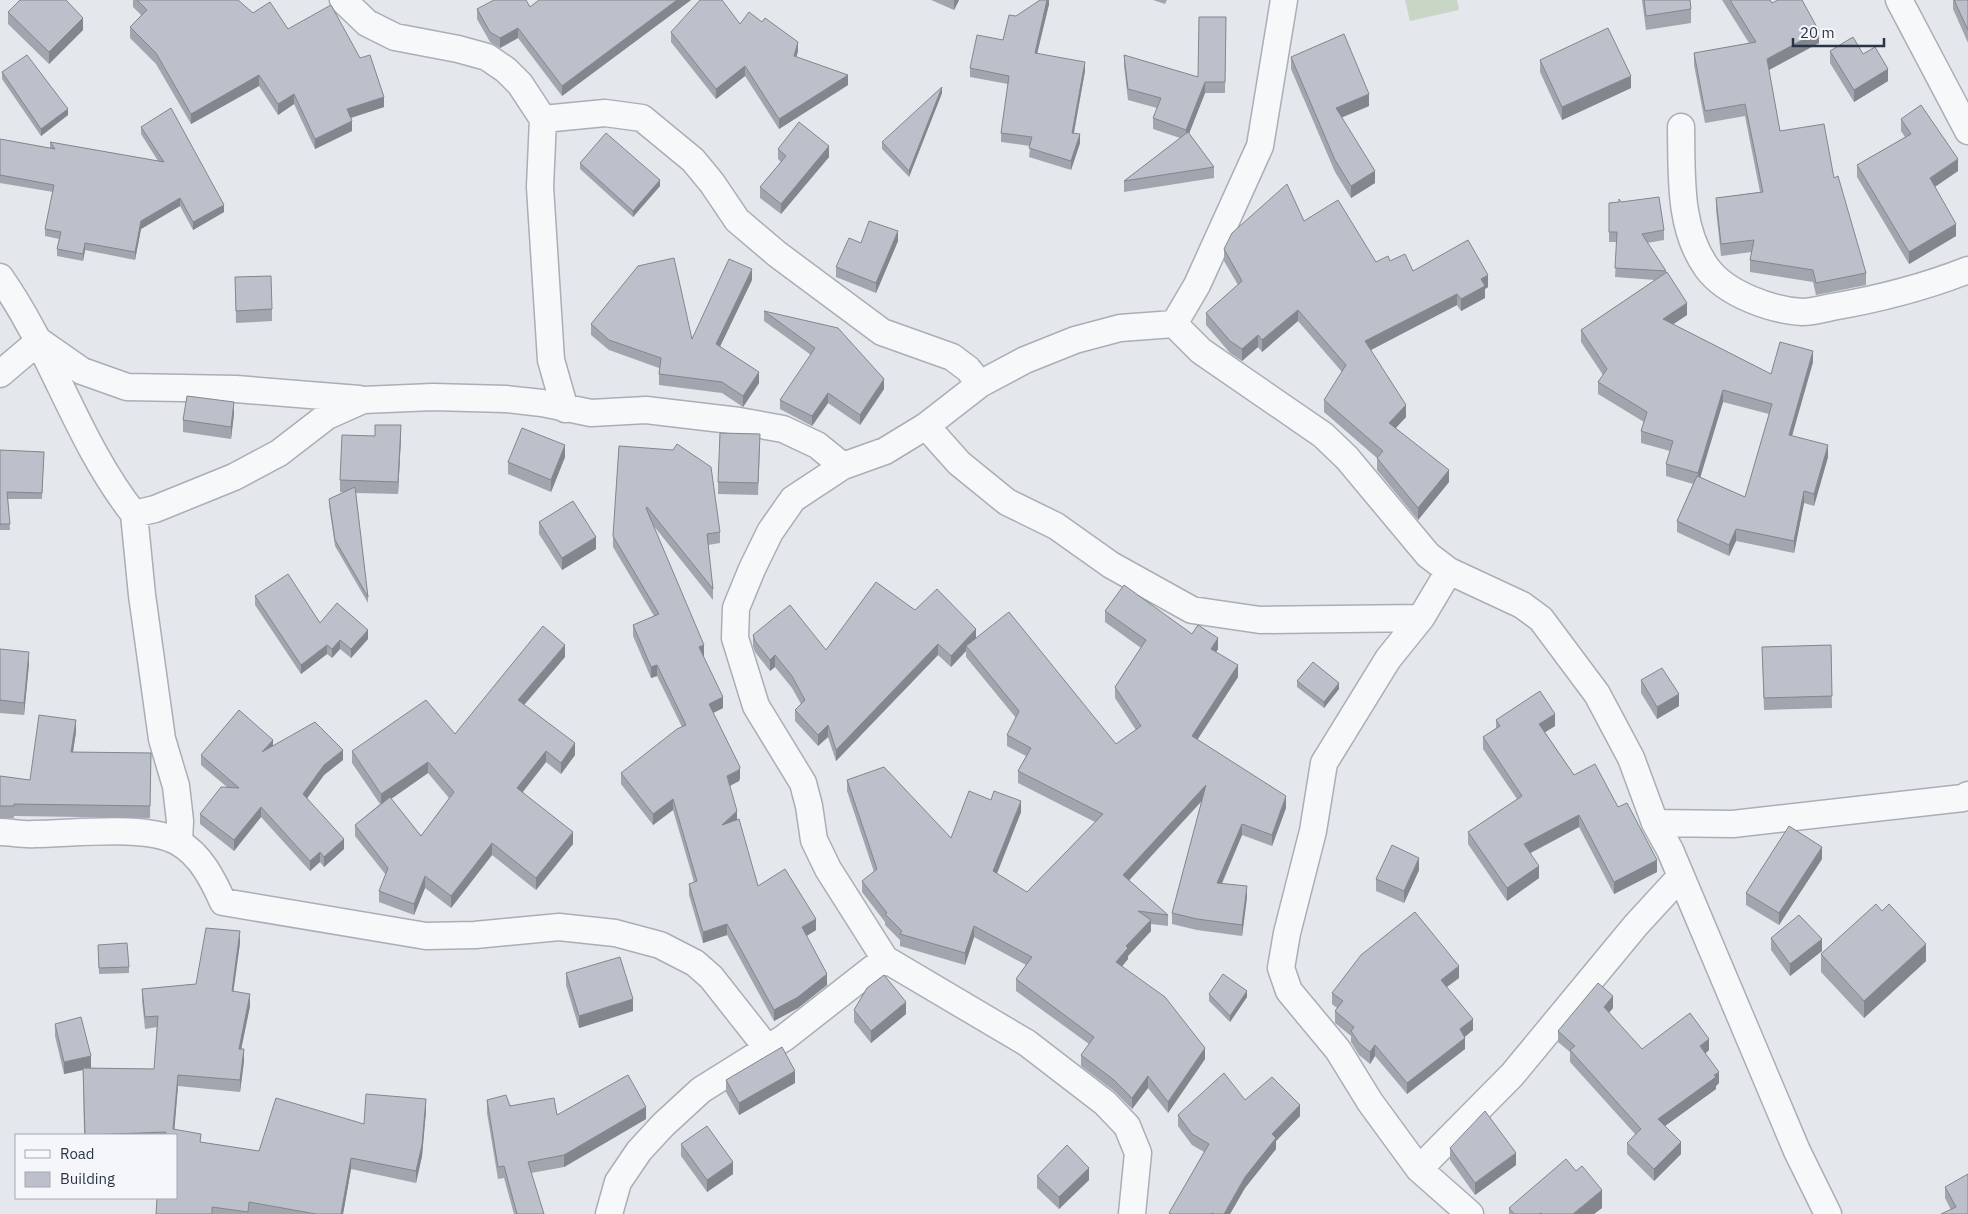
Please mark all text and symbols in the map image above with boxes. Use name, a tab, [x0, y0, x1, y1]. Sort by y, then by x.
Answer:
scale bar	[1793, 15, 1884, 47]
text: 20 m	[1800, 23, 1835, 42]
legend	[15, 1134, 178, 1199]
text: Road	[60, 1144, 95, 1163]
text: Building	[60, 1169, 115, 1188]

